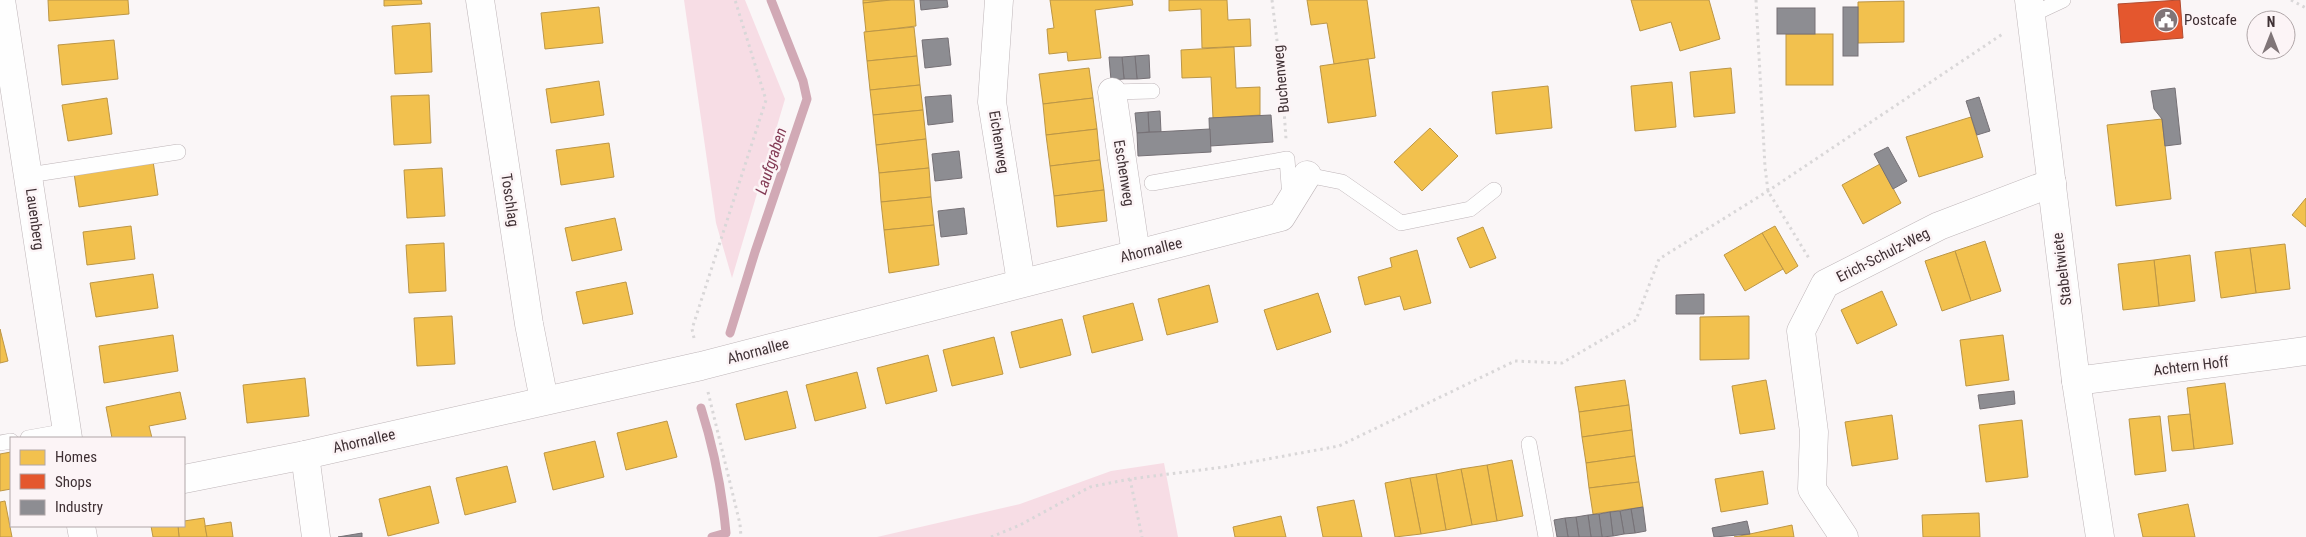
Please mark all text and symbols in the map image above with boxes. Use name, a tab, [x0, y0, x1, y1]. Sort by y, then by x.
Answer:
public building icon: Postcafe	[2153, 7, 2179, 33]
north arrow	[2246, 10, 2296, 60]
place label: Postcafe	[2184, 11, 2237, 29]
text: N	[2267, 14, 2275, 30]
street label: Buchenweg	[1269, 44, 1293, 114]
street label: Eichenweg	[985, 109, 1013, 175]
water label: Laufgraben	[751, 125, 791, 197]
street label: Eschenweg	[1110, 139, 1138, 207]
street label: Toschlag	[497, 172, 523, 228]
street label: Lauenberg	[22, 187, 48, 251]
street label: Erich-Schulz-Weg	[1833, 224, 1933, 286]
street label: Stabeltwiete	[2049, 231, 2075, 307]
street label: Ahornallee	[1118, 234, 1184, 266]
street label: Ahornallee	[725, 334, 791, 368]
street label: Achtern Hoff	[2152, 352, 2230, 380]
street label: Ahornallee	[331, 425, 397, 457]
legend	[10, 437, 185, 527]
text: Homes	[55, 448, 97, 466]
text: Shops	[55, 473, 92, 491]
text: Industry	[55, 498, 103, 516]

